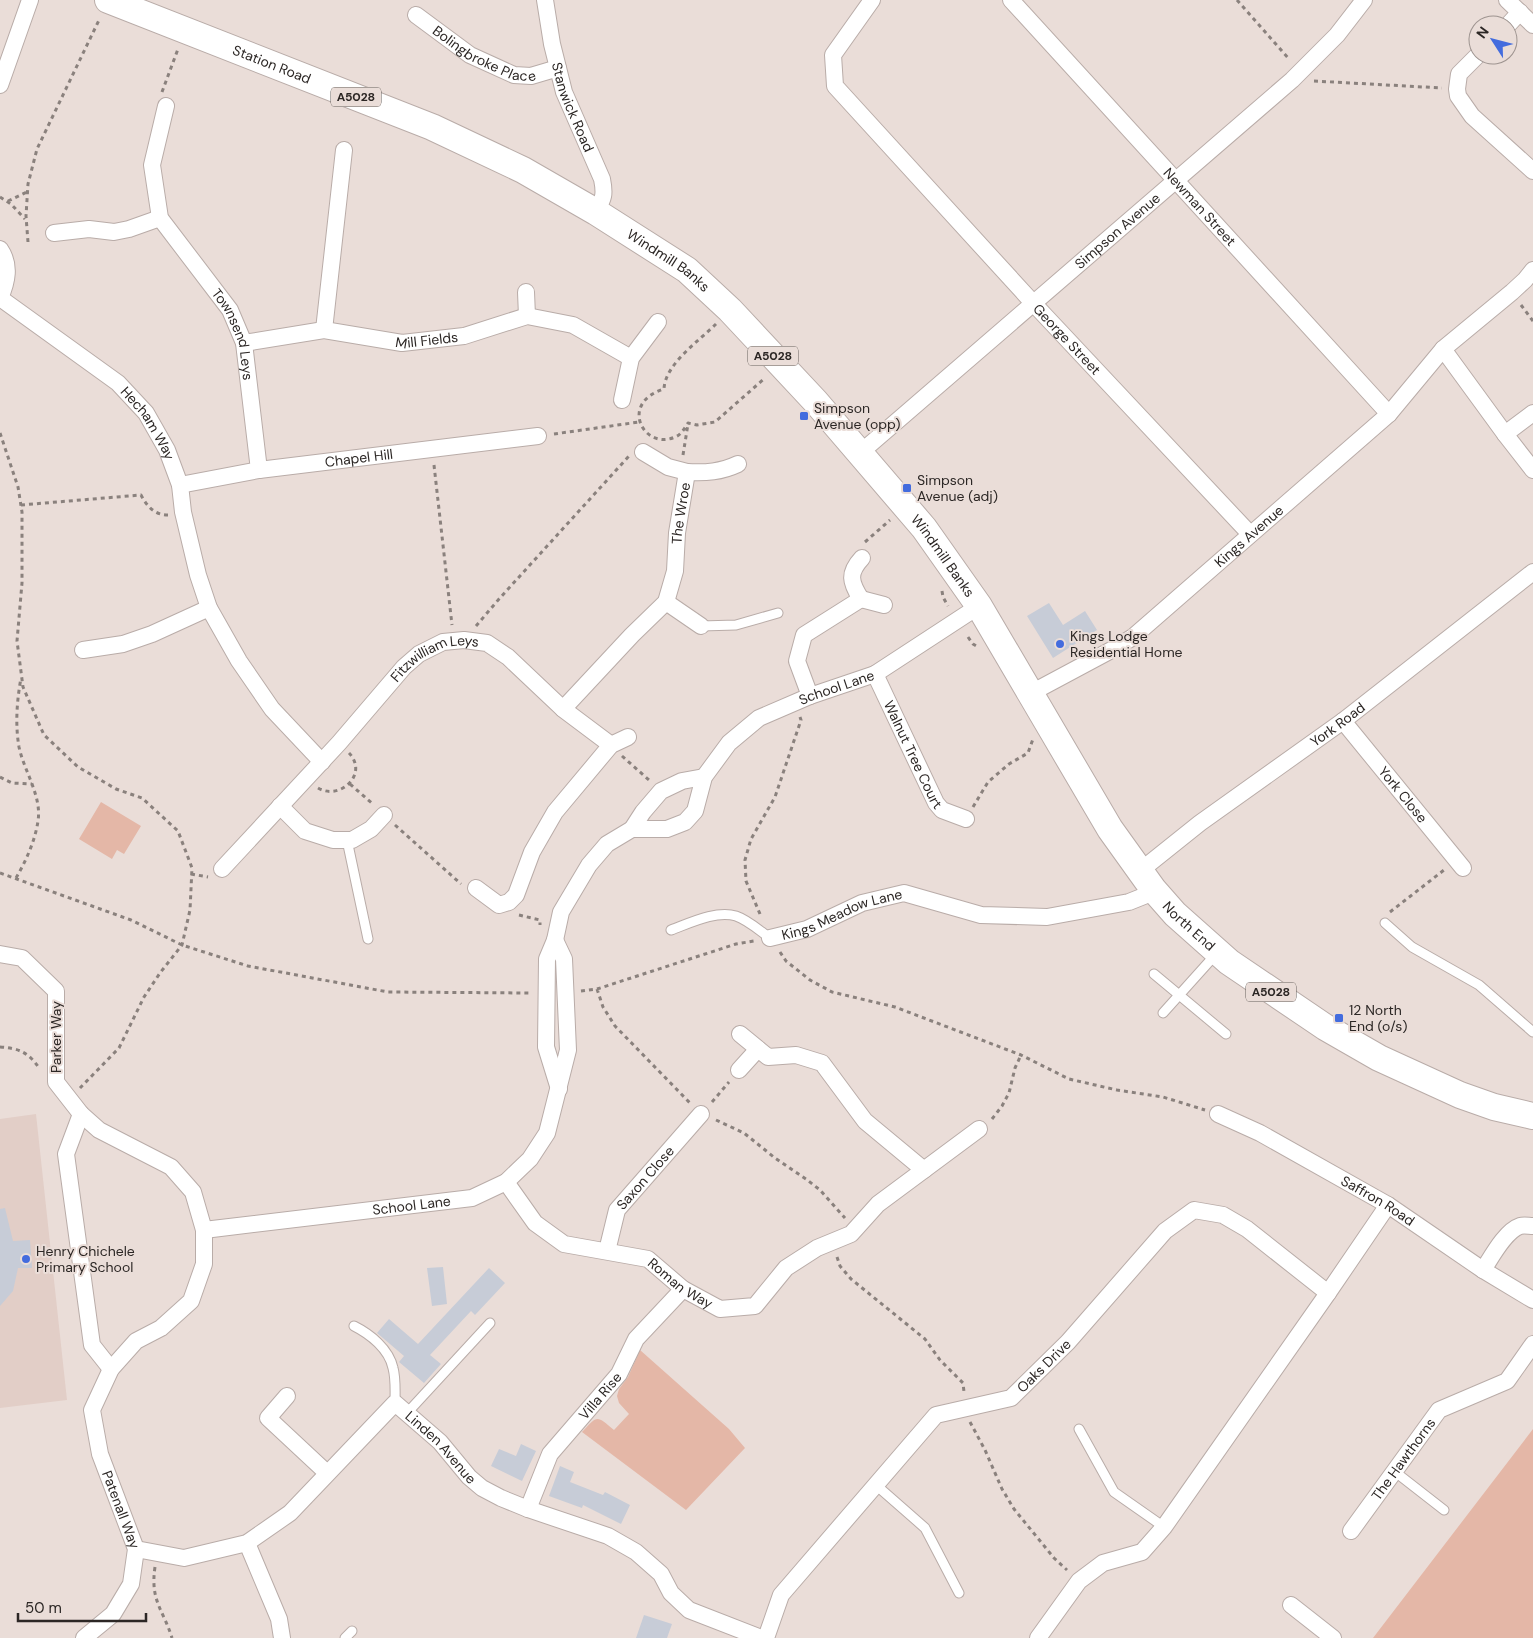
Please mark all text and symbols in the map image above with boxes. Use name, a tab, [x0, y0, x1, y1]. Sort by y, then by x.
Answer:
north arrow	[1468, 15, 1518, 65]
street label: Bolingbroke Place	[429, 21, 538, 86]
text: N	[1472, 23, 1493, 42]
street label: Station Road	[230, 41, 314, 88]
street label: Stanwick Road	[548, 60, 598, 155]
road number: A5028	[331, 88, 381, 106]
street label: Newman Street	[1160, 164, 1240, 250]
street label: Simpson Avenue	[1071, 189, 1164, 273]
street label: Windmill Banks	[624, 225, 714, 296]
street label: Townsend Leys	[208, 285, 257, 381]
street label: George Street	[1029, 300, 1105, 379]
street label: Mill Fields	[394, 328, 459, 353]
road number: A5028	[748, 346, 798, 366]
street label: Hecham Way	[117, 383, 179, 462]
place label: Simpson Avenue (opp)	[814, 399, 900, 433]
marker: Simpson Avenue (opp)	[798, 410, 810, 422]
street label: Chapel Hill	[324, 445, 394, 471]
place label: Simpson Avenue (adj)	[917, 471, 998, 505]
street label: The Wroe	[667, 481, 694, 544]
marker: Simpson Avenue (adj)	[901, 482, 913, 494]
street label: Kings Avenue	[1211, 501, 1287, 571]
street label: Windmill Banks	[907, 511, 979, 600]
place label: Kings Lodge Residential Home	[1070, 627, 1183, 661]
street label: Fitzwilliam Leys	[386, 631, 480, 686]
marker: Kings Lodge Residential Home	[1054, 638, 1066, 650]
street label: School Lane	[796, 666, 877, 709]
street label: Walnut Tree Court	[880, 697, 946, 813]
street label: York Road	[1307, 698, 1369, 751]
street label: York Close	[1375, 763, 1431, 827]
street label: Kings Meadow Lane	[780, 885, 904, 944]
street label: North End	[1159, 897, 1219, 955]
road number: A5028	[1246, 982, 1296, 1002]
street label: Parker Way	[47, 1001, 65, 1073]
place label: 12 North End (o/s)	[1349, 1001, 1408, 1035]
marker: 12 North End (o/s)	[1333, 1012, 1345, 1024]
street label: Saxon Close	[612, 1142, 678, 1213]
street label: Saffron Road	[1338, 1171, 1418, 1230]
street label: School Lane	[371, 1192, 452, 1219]
place label: Henry Chichele Primary School	[36, 1242, 135, 1276]
marker: Henry Chichele Primary School	[20, 1253, 32, 1265]
street label: Roman Way	[644, 1254, 716, 1313]
street label: Oaks Drive	[1013, 1335, 1075, 1396]
street label: Villa Rise	[575, 1368, 626, 1423]
street label: Linden Avenue	[402, 1407, 480, 1488]
street label: The Hawthorns	[1367, 1414, 1439, 1504]
street label: Patenall Way	[98, 1468, 144, 1552]
scale bar	[18, 1590, 145, 1622]
text: 50 m	[25, 1598, 62, 1618]

